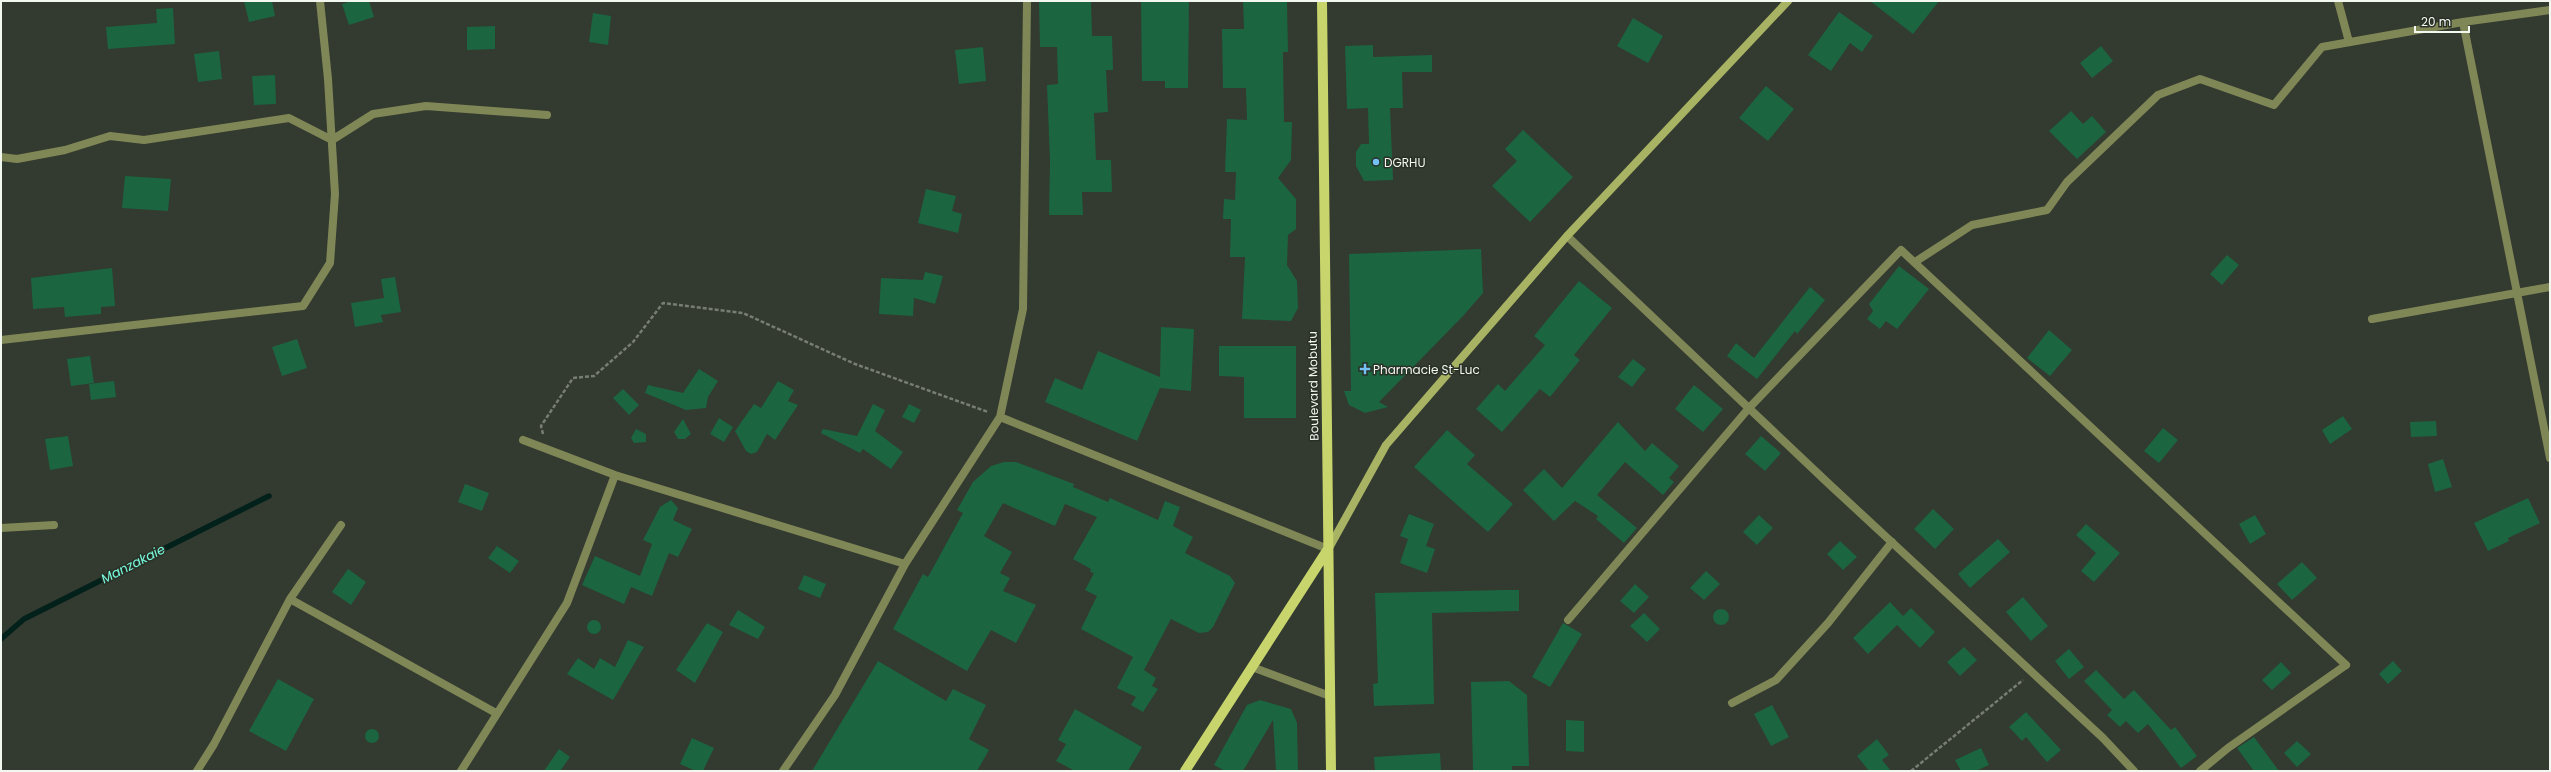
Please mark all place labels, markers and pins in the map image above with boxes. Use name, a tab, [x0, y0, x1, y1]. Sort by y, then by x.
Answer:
place label: DGRHU	[1384, 154, 1426, 171]
marker: DGRHU	[1371, 157, 1381, 167]
place label: Pharmacie St-Luc	[1373, 361, 1480, 378]
marker: Pharmacie St-Luc	[1360, 364, 1370, 374]

